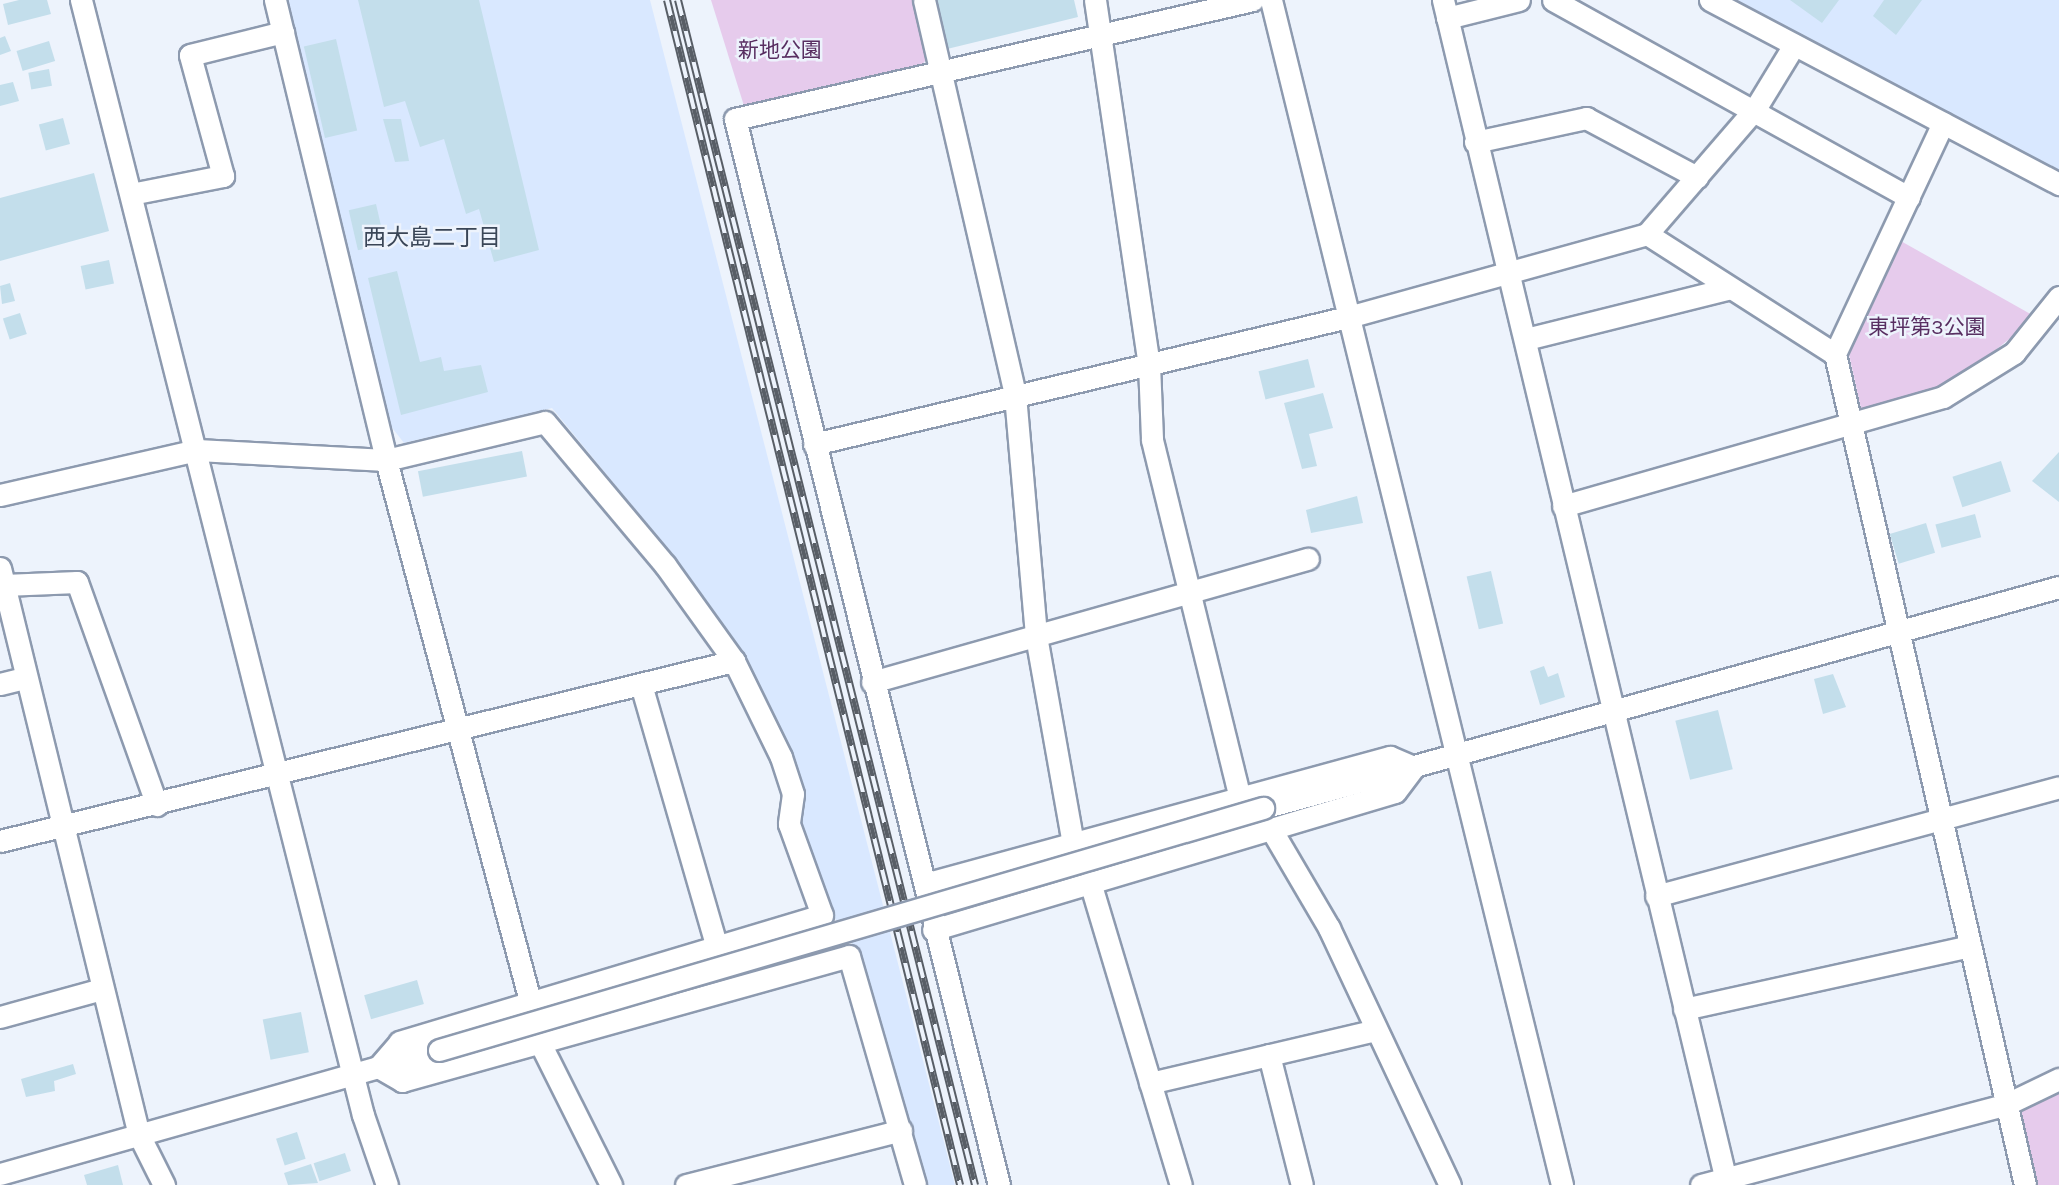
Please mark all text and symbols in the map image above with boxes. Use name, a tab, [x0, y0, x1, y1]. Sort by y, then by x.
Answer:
park label: 新地公園	[738, 37, 822, 63]
district label: 西大島二丁目	[363, 224, 501, 252]
park label: 東坪第3公園	[1868, 314, 1986, 340]

